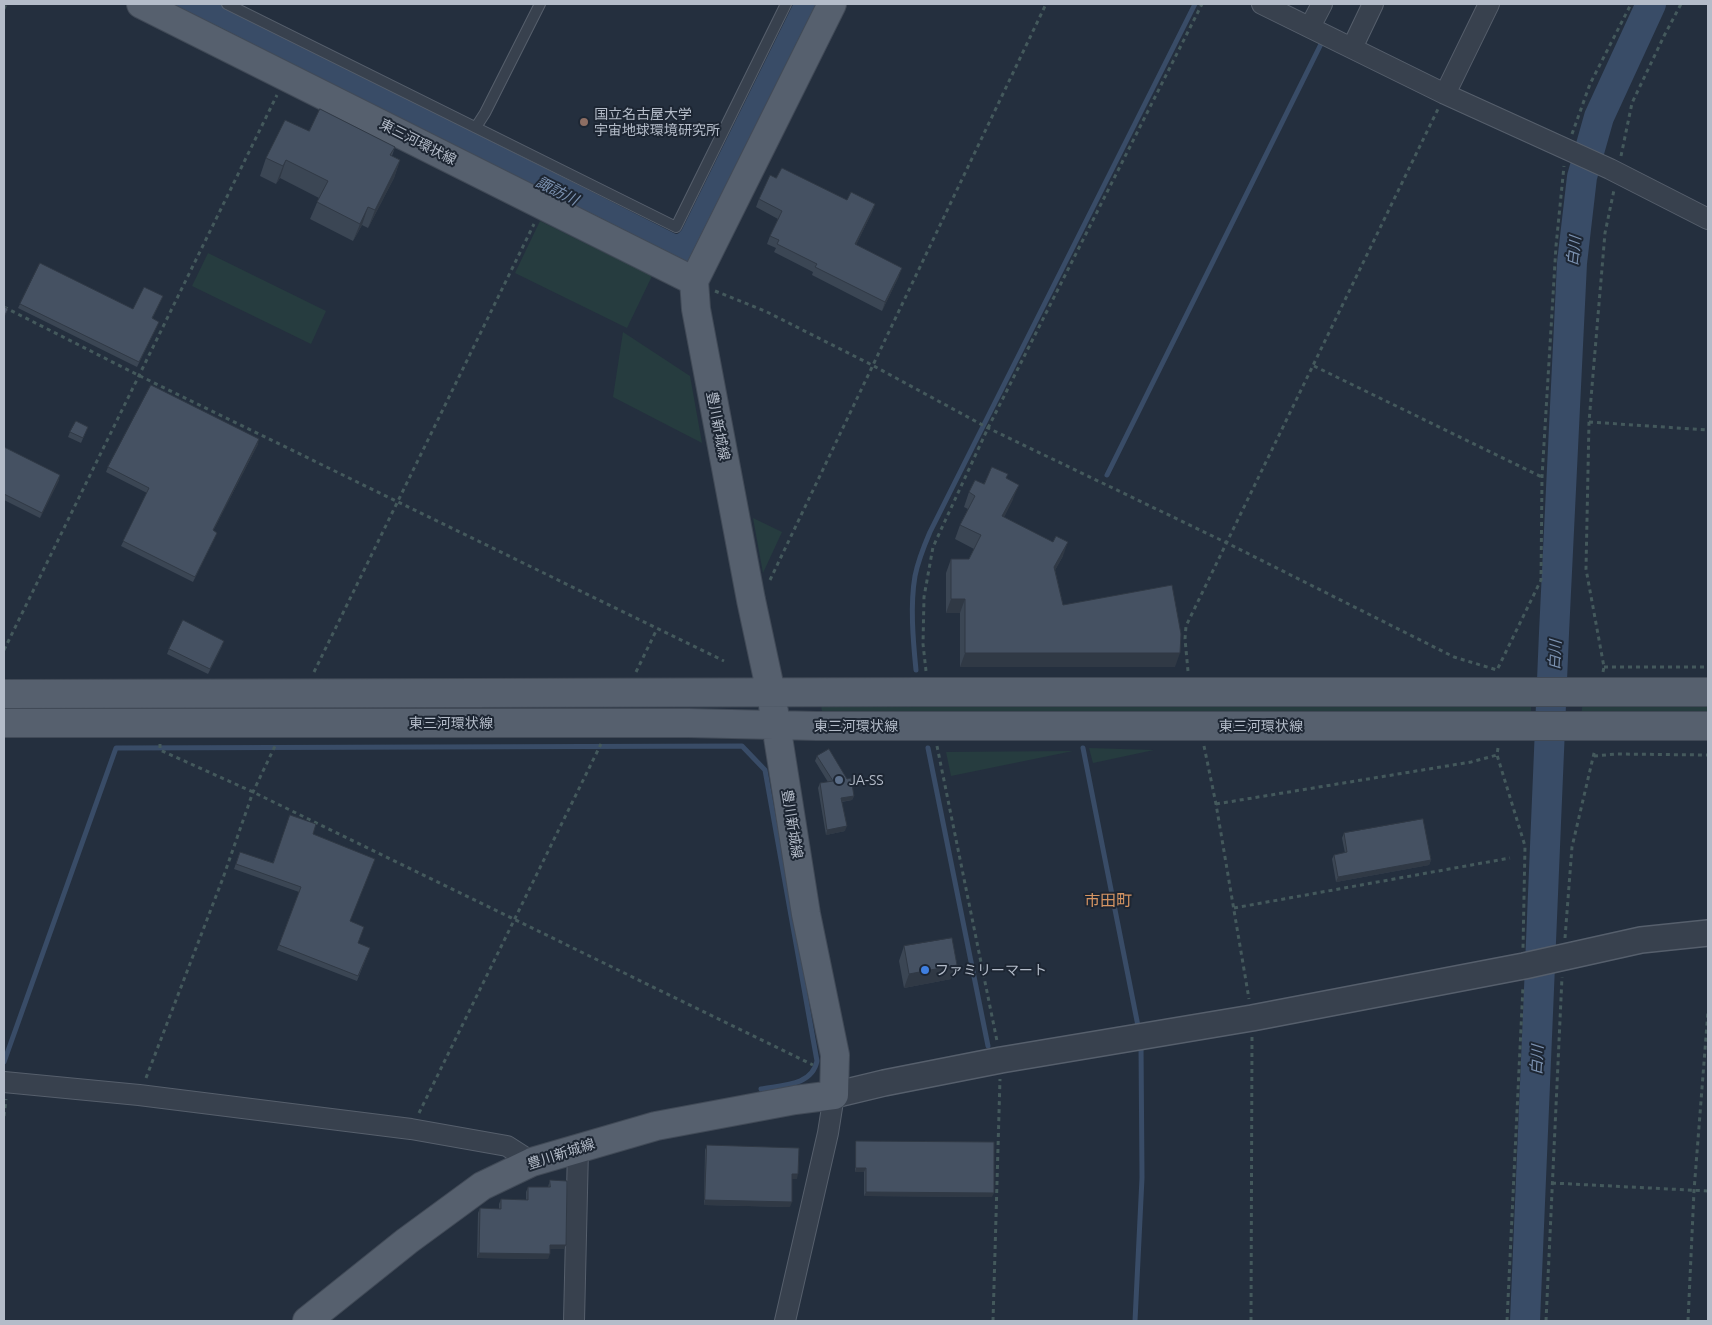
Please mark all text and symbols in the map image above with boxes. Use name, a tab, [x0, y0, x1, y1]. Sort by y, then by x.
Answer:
place label: 国立名古屋大学 宇宙地球環境研究所	[594, 106, 720, 138]
street label: 東三河環状線	[377, 115, 459, 169]
marker: 国立名古屋大学 宇宙地球環境研究所	[578, 116, 590, 128]
water label: 諏訪川	[533, 173, 581, 209]
water label: 白川	[1563, 235, 1585, 267]
street label: 豊川新城線	[703, 390, 733, 462]
water label: 白川	[1545, 640, 1565, 670]
street label: 東三河環状線	[409, 715, 493, 731]
street label: 東三河環状線	[814, 718, 898, 734]
street label: 東三河環状線	[1219, 718, 1303, 734]
place label: JA-SS	[849, 772, 884, 788]
marker: JA-SS	[833, 774, 845, 786]
street label: 豊川新城線	[778, 788, 806, 860]
district label: 市田町	[1084, 891, 1132, 911]
place label: ファミリーマート	[935, 962, 1047, 978]
marker: ファミリーマート	[919, 964, 931, 976]
water label: 白川	[1527, 1045, 1547, 1075]
street label: 豊川新城線	[525, 1135, 597, 1173]

